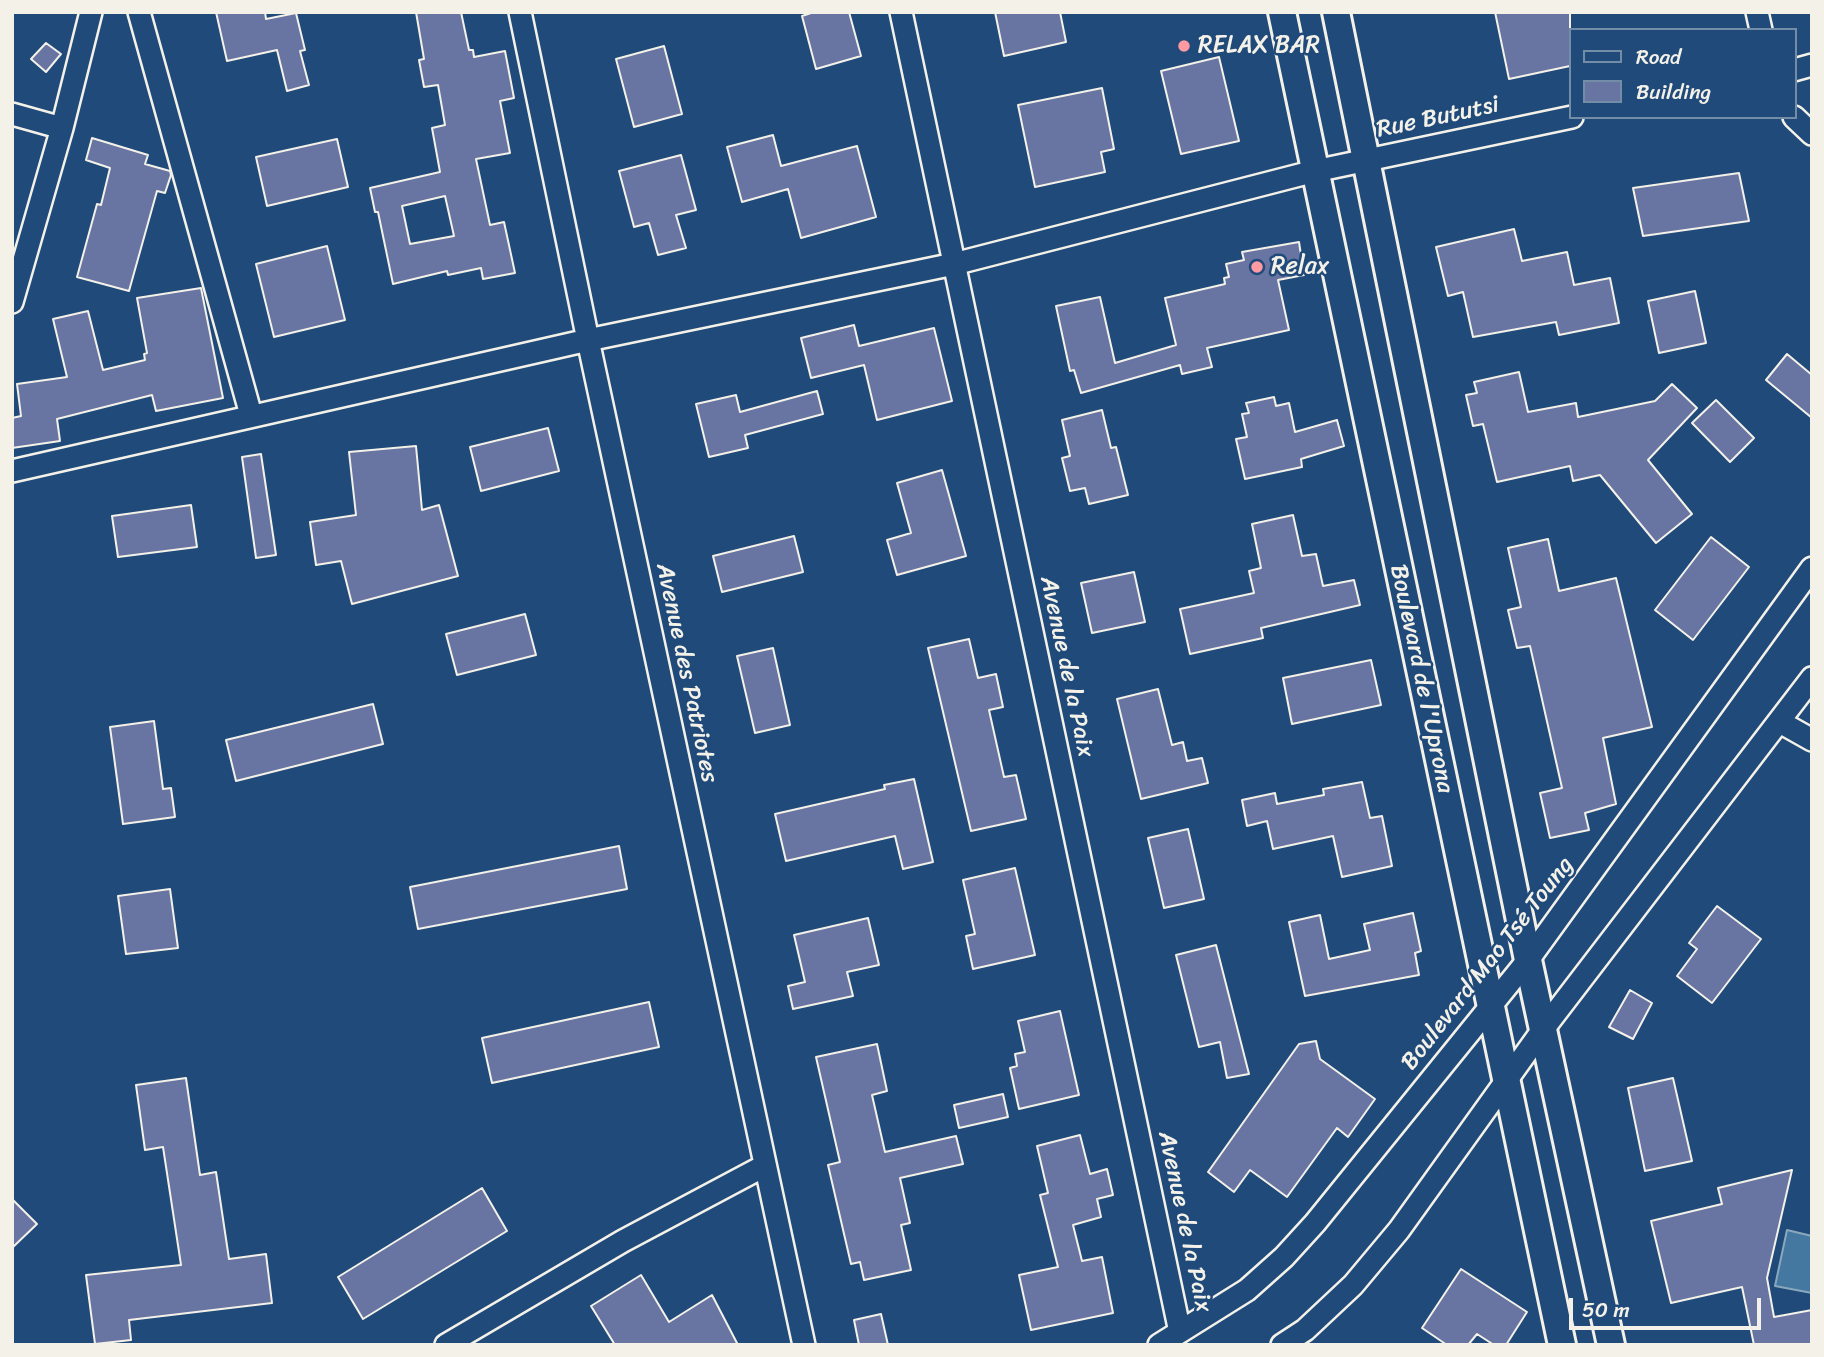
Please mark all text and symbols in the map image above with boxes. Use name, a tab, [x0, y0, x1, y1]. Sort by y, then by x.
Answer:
legend	[1568, 28, 1796, 119]
place label: RELAX BAR	[1198, 32, 1320, 60]
marker: RELAX BAR	[1176, 38, 1192, 54]
text: Road	[1636, 38, 1681, 76]
text: Building	[1636, 73, 1711, 111]
street label: Rue Bututsi	[1374, 91, 1502, 145]
place label: Relax	[1271, 253, 1329, 281]
marker: Relax	[1249, 259, 1265, 275]
street label: Avenue des Patriotes	[649, 561, 723, 785]
street label: Boulevard de l'Uprona	[1383, 562, 1459, 796]
street label: Avenue de la Paix	[1033, 574, 1099, 760]
street label: Boulevard Mao Tsé Toung	[1396, 852, 1580, 1076]
street label: Avenue de la Paix	[1151, 1129, 1217, 1315]
scale bar	[1572, 1284, 1764, 1328]
text: 50 m	[1582, 1291, 1630, 1329]

